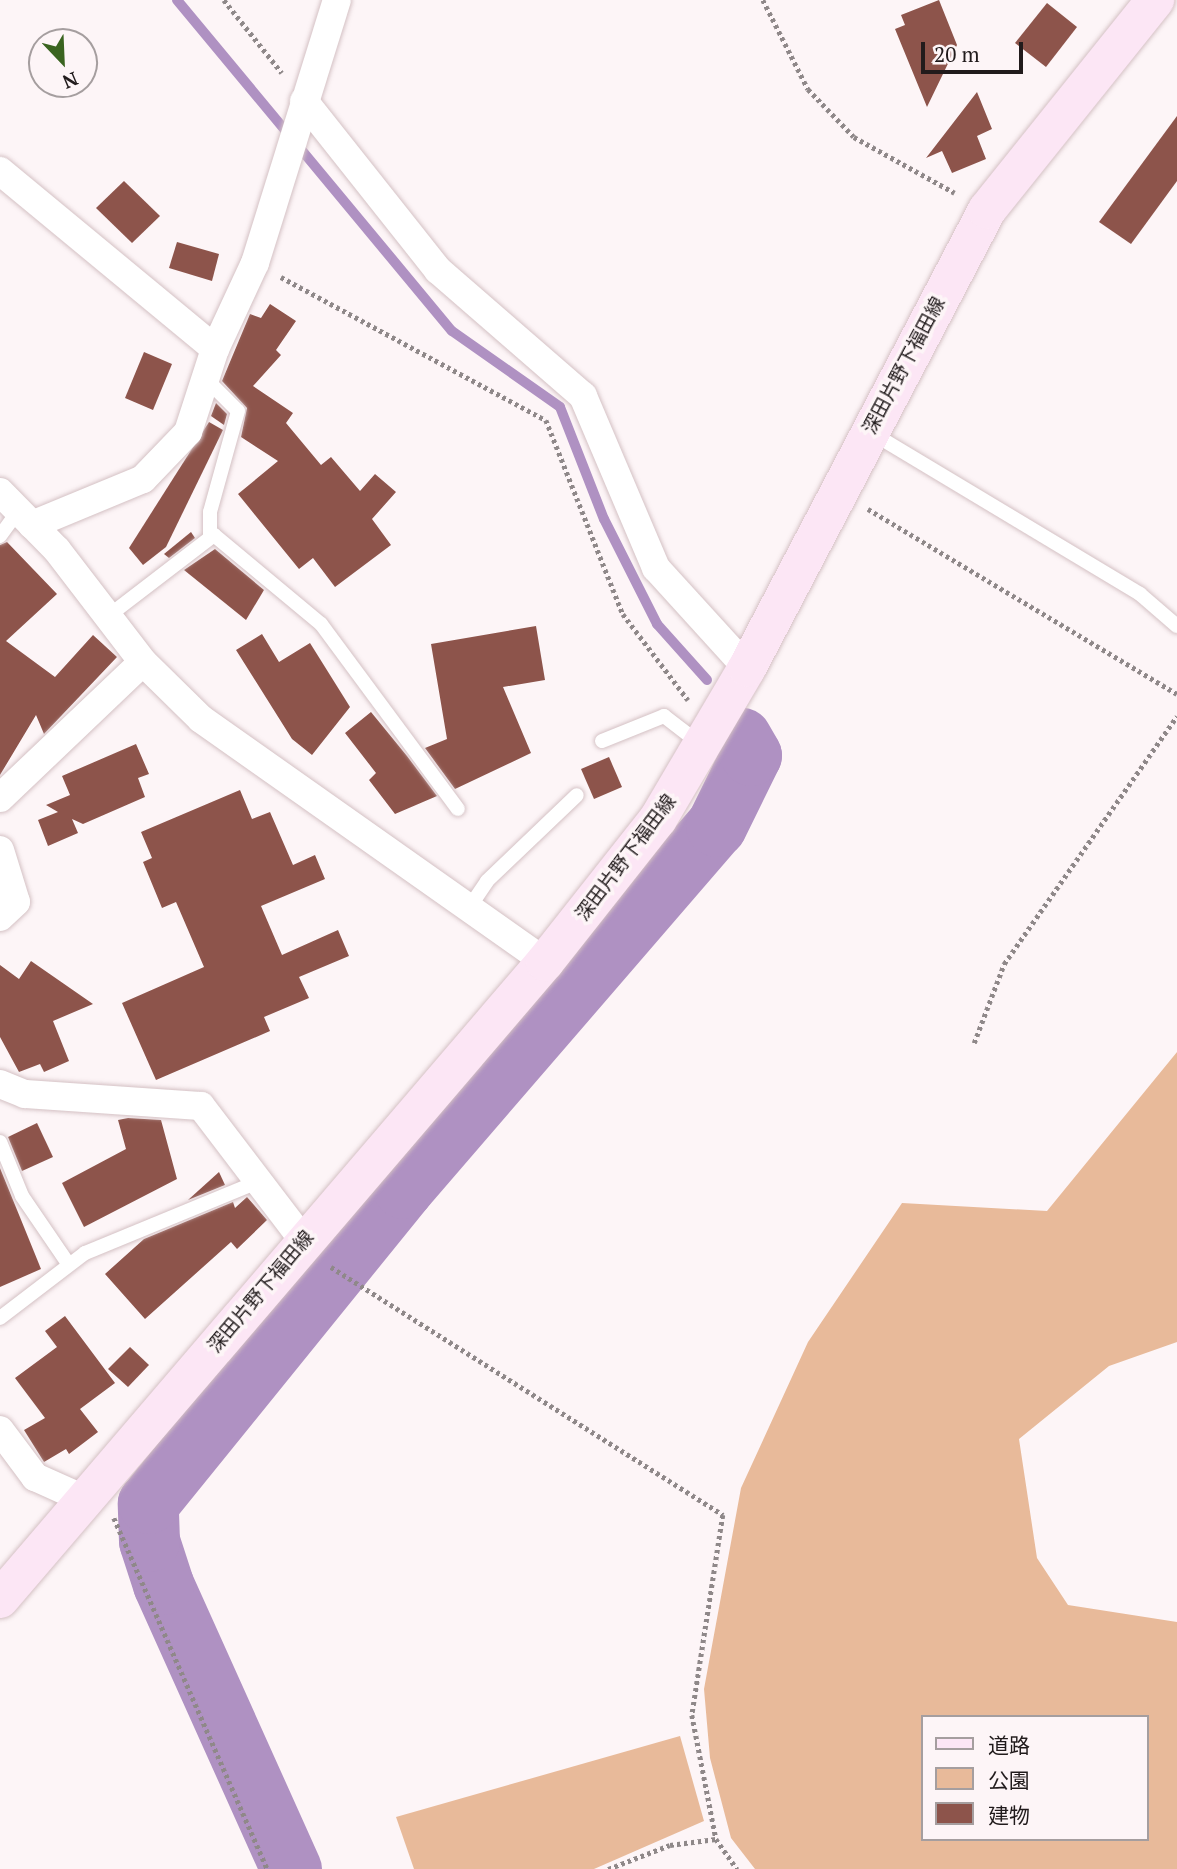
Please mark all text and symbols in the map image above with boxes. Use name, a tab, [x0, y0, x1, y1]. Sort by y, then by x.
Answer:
north arrow	[28, 28, 98, 98]
scale bar	[925, 28, 1026, 72]
text: 20 m	[934, 40, 980, 68]
text: N	[59, 67, 82, 95]
street label: 深田片野下福田線	[857, 293, 949, 437]
street label: 深田片野下福田線	[570, 789, 680, 925]
street label: 深田片野下福田線	[202, 1225, 318, 1357]
legend	[922, 1715, 1149, 1841]
text: 道路	[988, 1731, 1030, 1759]
text: 公園	[988, 1766, 1030, 1794]
text: 建物	[988, 1801, 1030, 1829]

